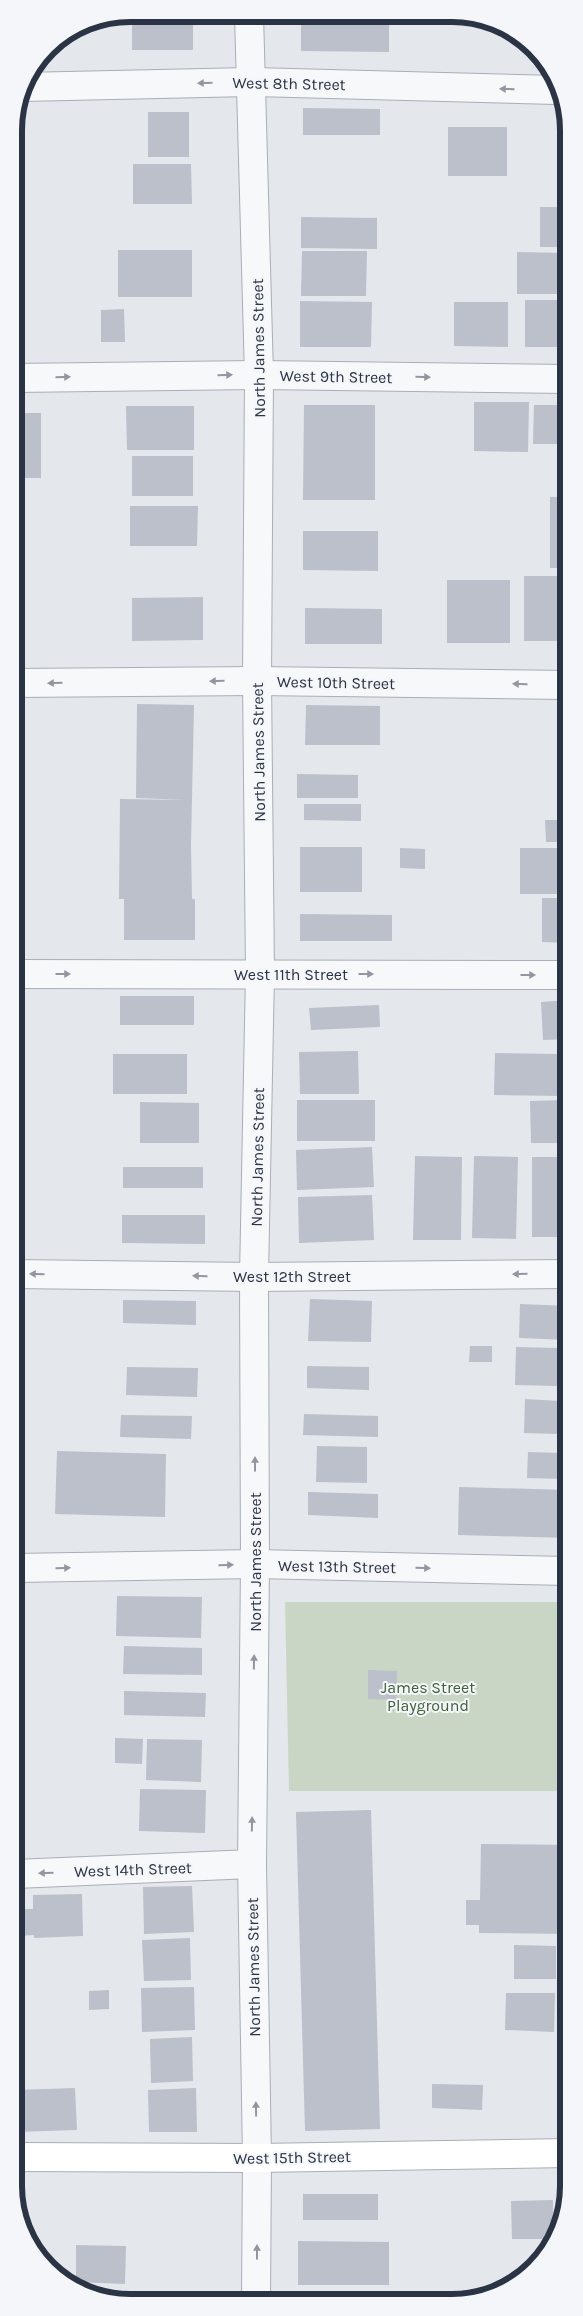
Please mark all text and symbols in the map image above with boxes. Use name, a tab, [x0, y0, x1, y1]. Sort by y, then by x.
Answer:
street label: West 8th Street	[232, 73, 346, 94]
one-way arrow	[197, 79, 213, 87]
one-way arrow	[499, 84, 515, 92]
street label: North James Street	[248, 278, 269, 418]
street label: West 9th Street	[279, 366, 393, 387]
one-way arrow	[218, 371, 234, 379]
one-way arrow	[55, 373, 71, 381]
one-way arrow	[415, 373, 431, 381]
street label: West 10th Street	[277, 672, 395, 693]
one-way arrow	[209, 677, 225, 685]
one-way arrow	[46, 679, 62, 687]
one-way arrow	[511, 680, 527, 688]
street label: North James Street	[248, 682, 269, 822]
street label: West 11th Street	[234, 965, 348, 984]
one-way arrow	[55, 970, 71, 978]
one-way arrow	[358, 970, 374, 978]
one-way arrow	[520, 971, 536, 979]
street label: North James Street	[247, 1087, 268, 1227]
street label: West 12th Street	[233, 1267, 351, 1286]
one-way arrow	[29, 1270, 45, 1278]
one-way arrow	[512, 1270, 528, 1278]
one-way arrow	[192, 1272, 208, 1280]
one-way arrow	[251, 1456, 259, 1472]
street label: North James Street	[246, 1492, 265, 1632]
street label: West 13th Street	[278, 1556, 396, 1577]
one-way arrow	[218, 1560, 234, 1568]
one-way arrow	[56, 1563, 72, 1571]
one-way arrow	[415, 1564, 431, 1572]
one-way arrow	[250, 1654, 258, 1670]
park label: James Street Playground	[381, 1678, 475, 1715]
one-way arrow	[248, 1816, 256, 1832]
street label: West 14th Street	[74, 1858, 192, 1881]
one-way arrow	[37, 1869, 53, 1877]
street label: North James Street	[243, 1897, 264, 2037]
one-way arrow	[252, 2101, 260, 2117]
street label: West 15th Street	[233, 2147, 351, 2168]
one-way arrow	[253, 2243, 261, 2259]

